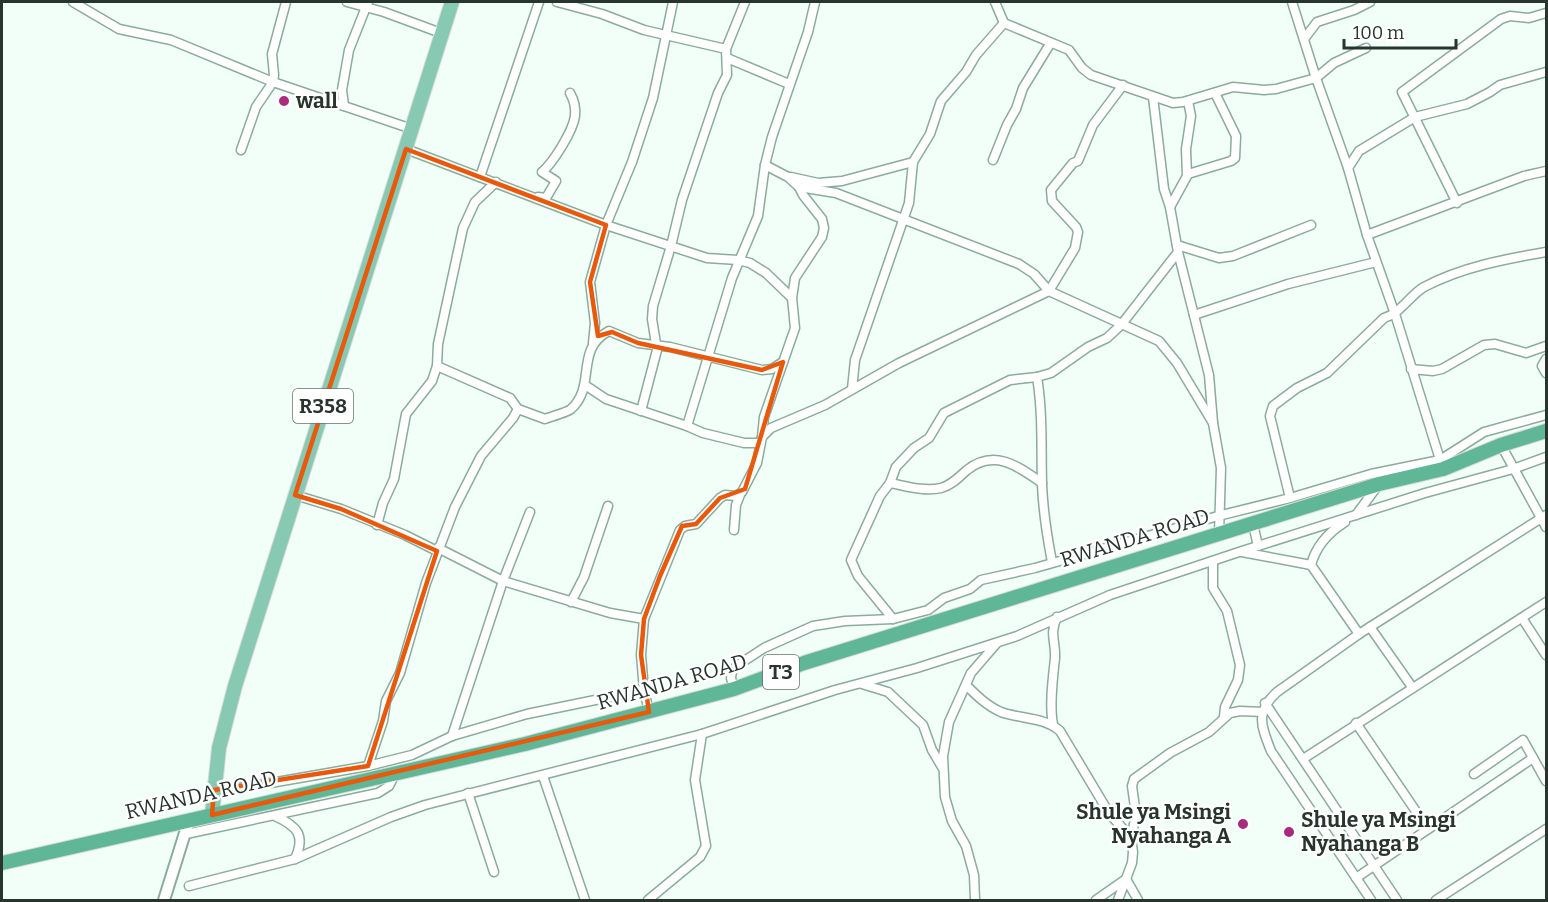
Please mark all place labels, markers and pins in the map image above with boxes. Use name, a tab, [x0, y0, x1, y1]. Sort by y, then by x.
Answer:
place label: wall	[295, 88, 338, 114]
marker: wall	[277, 94, 291, 108]
place label: Shule ya Msingi Nyahanga A	[1076, 799, 1231, 849]
place label: Shule ya Msingi Nyahanga B	[1301, 807, 1456, 857]
marker: Shule ya Msingi Nyahanga A	[1236, 817, 1250, 831]
marker: Shule ya Msingi Nyahanga B	[1282, 825, 1296, 839]

